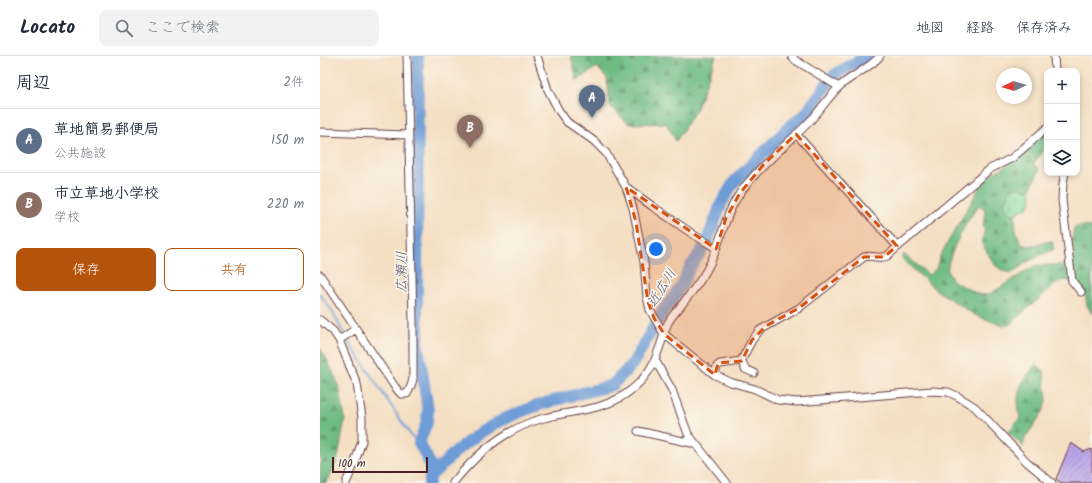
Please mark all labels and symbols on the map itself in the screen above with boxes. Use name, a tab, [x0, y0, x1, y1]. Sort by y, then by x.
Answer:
north arrow	[996, 68, 1032, 104]
pin: A	[579, 85, 605, 118]
pin: B	[457, 115, 483, 148]
your location	[646, 239, 666, 259]
water label: 広瀬川	[391, 251, 413, 293]
water label: 近広川	[642, 264, 682, 312]
scale bar	[332, 455, 428, 474]

